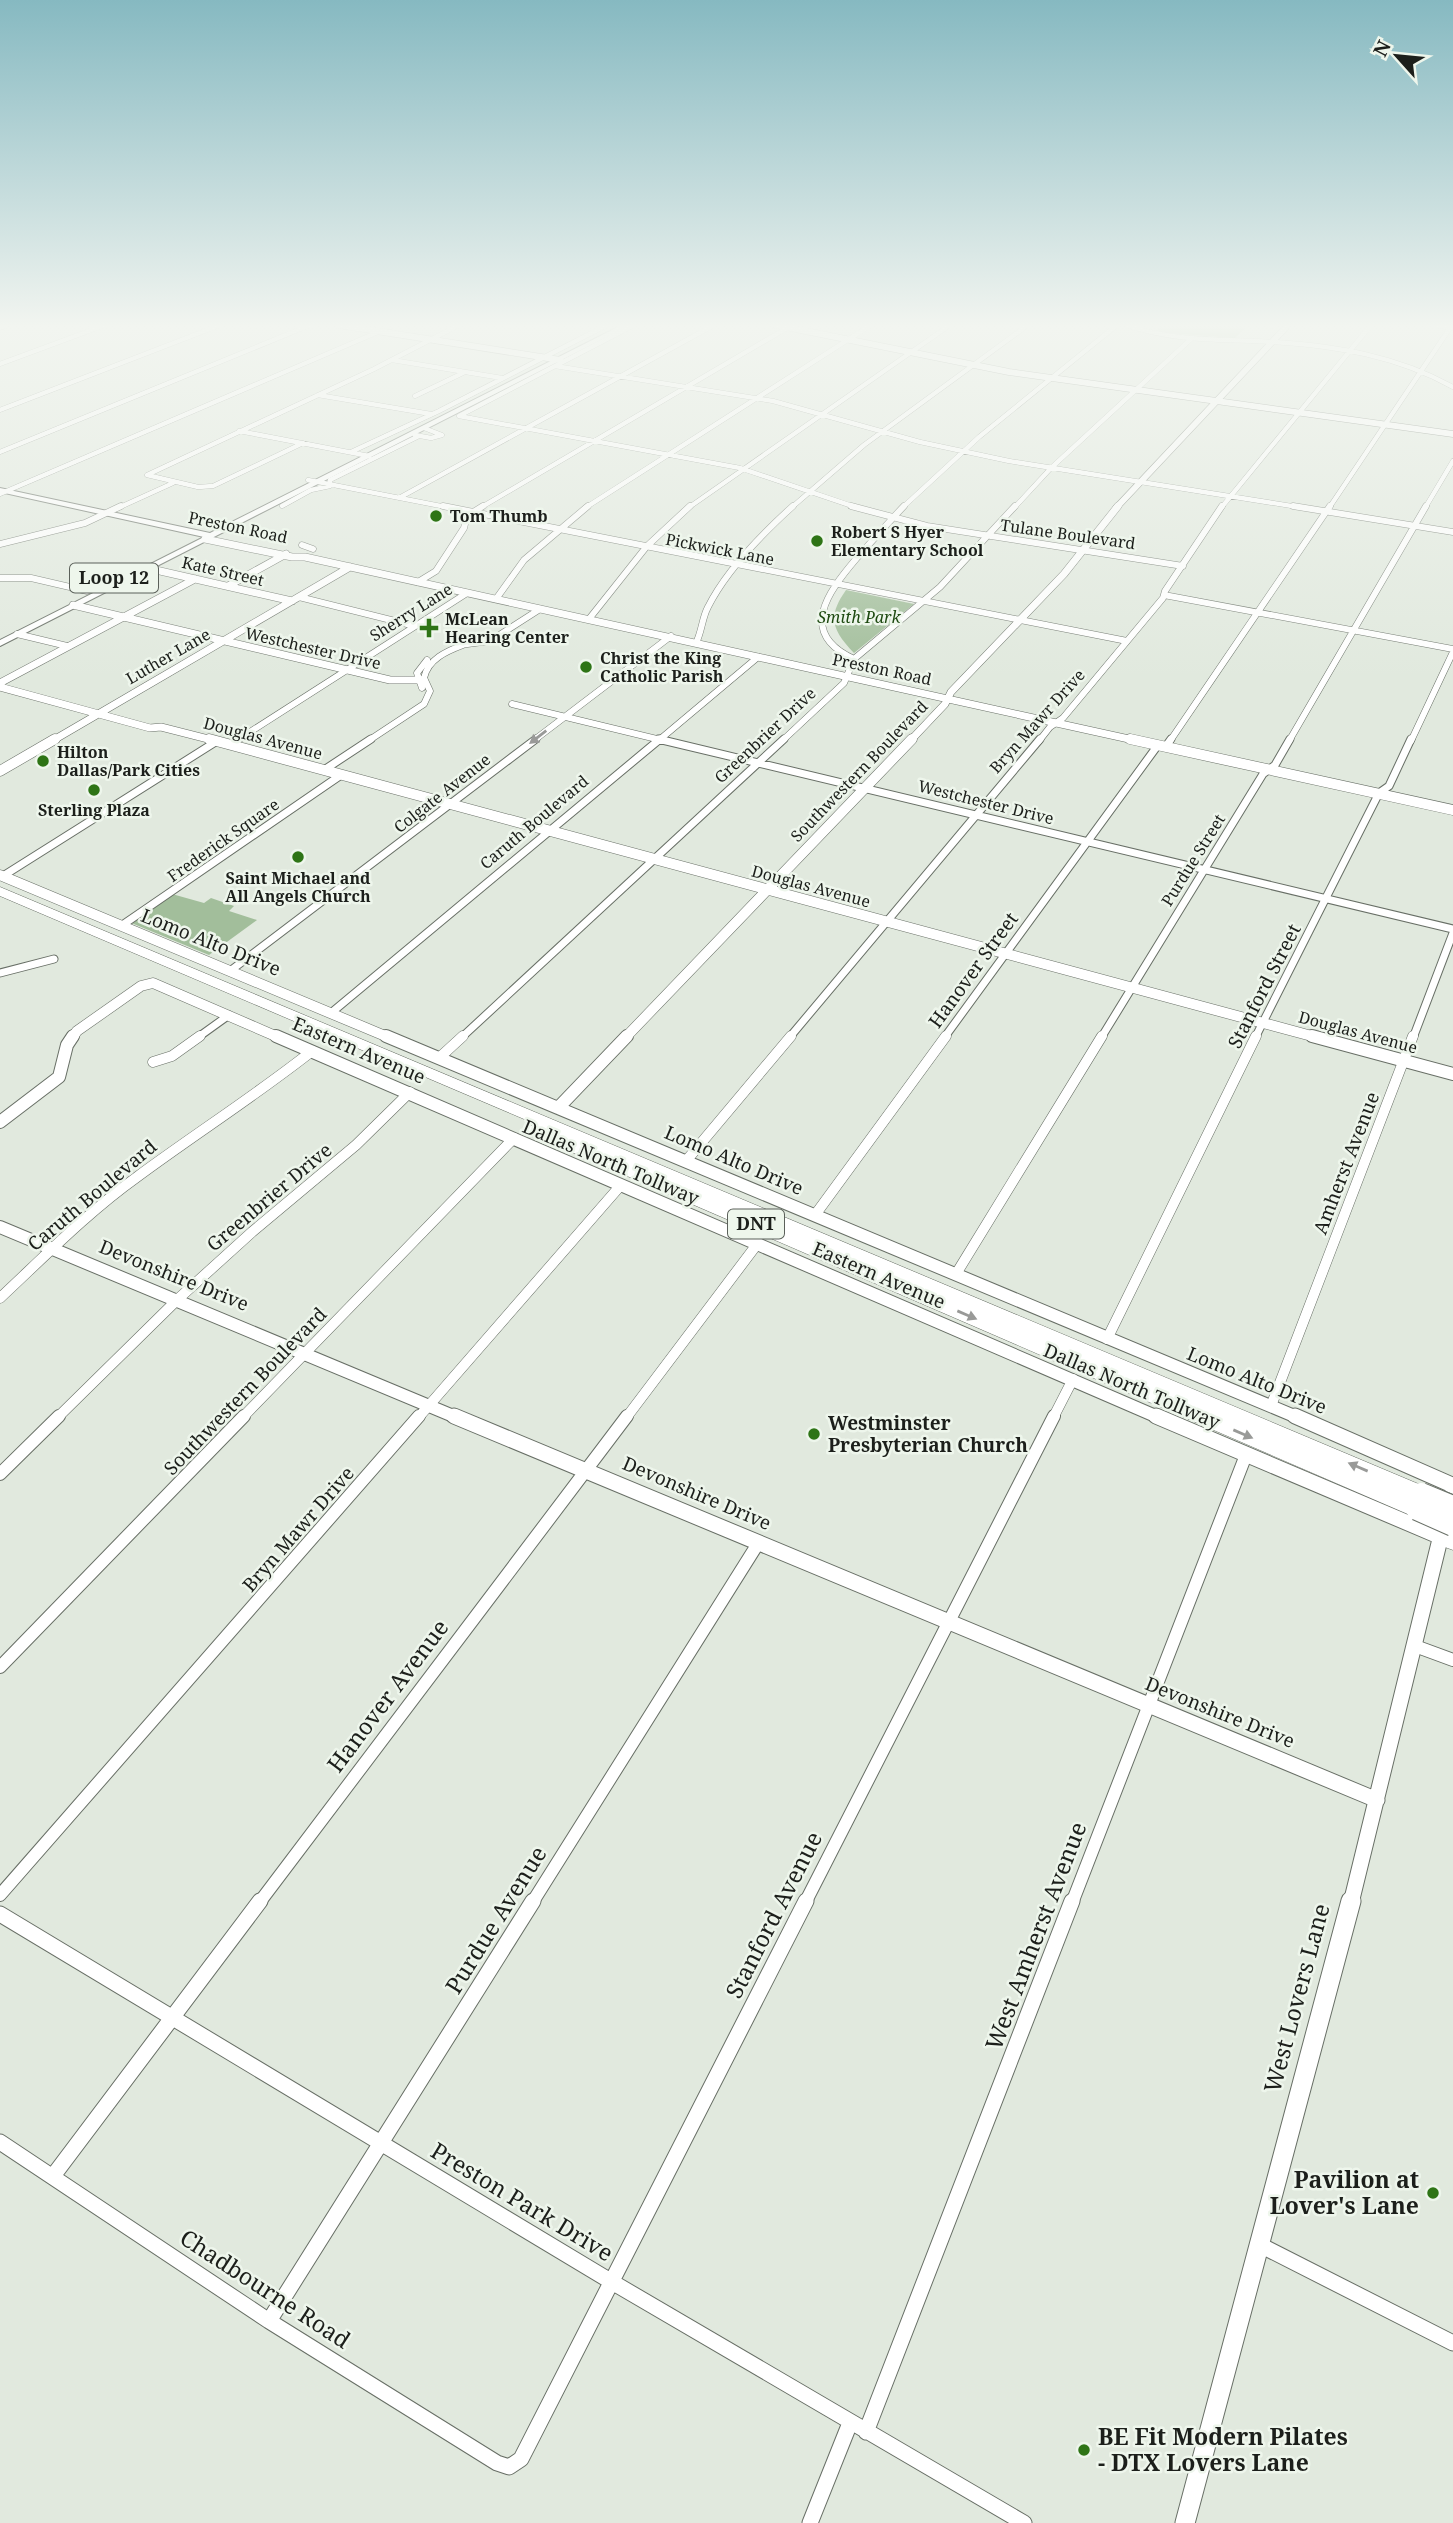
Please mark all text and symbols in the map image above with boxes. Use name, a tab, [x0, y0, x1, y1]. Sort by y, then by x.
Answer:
north arrow	[1362, 21, 1432, 91]
text: N	[1367, 36, 1397, 61]
place label: Tom Thumb	[450, 505, 548, 527]
street label: Preston Road	[186, 506, 290, 548]
marker: Tom Thumb	[428, 508, 444, 524]
street label: Tulane Boulevard	[999, 514, 1137, 554]
place label: Robert S Hyer Elementary School	[831, 521, 984, 561]
street label: Pickwick Lane	[664, 528, 776, 570]
marker: Robert S Hyer Elementary School	[809, 533, 825, 549]
street label: Kate Street	[180, 551, 266, 591]
road number: Loop 12	[70, 564, 158, 592]
street label: Sherry Lane	[365, 578, 457, 646]
park label: Smith Park	[817, 606, 902, 628]
place label: McLean Hearing Center	[445, 608, 570, 648]
marker: McLean Hearing Center	[419, 618, 439, 638]
street label: Westchester Drive	[243, 622, 383, 674]
street label: Luther Lane	[122, 623, 214, 689]
place label: Christ the King Catholic Parish	[600, 647, 724, 687]
street label: Preston Road	[830, 648, 934, 690]
marker: Christ the King Catholic Parish	[578, 659, 594, 675]
street label: Bryn Mawr Drive	[984, 664, 1090, 778]
street label: Greenbrier Drive	[710, 682, 820, 788]
street label: Southwestern Boulevard	[786, 695, 933, 847]
street label: Douglas Avenue	[201, 712, 325, 764]
one-way arrow	[529, 729, 547, 743]
place label: Hilton Dallas/Park Cities	[57, 741, 200, 781]
street label: Colgate Avenue	[389, 748, 495, 838]
marker: Hilton Dallas/Park Cities	[35, 753, 51, 769]
street label: Caruth Boulevard	[475, 770, 593, 874]
street label: Westchester Drive	[916, 775, 1056, 829]
marker: Sterling Plaza	[86, 782, 102, 798]
street label: Frederick Square	[163, 793, 283, 887]
place label: Sterling Plaza	[38, 799, 150, 821]
street label: Purdue Street	[1156, 809, 1230, 910]
marker: Saint Michael and All Angels Church	[290, 849, 306, 865]
street label: Douglas Avenue	[749, 860, 873, 912]
place label: Saint Michael and All Angels Church	[225, 867, 371, 907]
street label: Lomo Alto Drive	[137, 902, 285, 982]
street label: Hanover Street	[922, 907, 1024, 1033]
street label: Stanford Street	[1221, 919, 1307, 1053]
street label: Douglas Avenue	[1296, 1006, 1420, 1058]
street label: Eastern Avenue	[289, 1010, 429, 1090]
street label: Amherst Avenue	[1307, 1088, 1385, 1238]
street label: Dallas North Tollway	[519, 1113, 704, 1211]
street label: Lomo Alto Drive	[661, 1119, 807, 1201]
street label: Caruth Boulevard	[22, 1133, 162, 1257]
street label: Greenbrier Drive	[201, 1137, 337, 1257]
road number: DNT	[728, 1210, 784, 1238]
street label: Devonshire Drive	[95, 1233, 253, 1317]
street label: Eastern Avenue	[809, 1235, 949, 1315]
street label: Southwestern Boulevard	[158, 1301, 332, 1481]
one-way arrow	[957, 1309, 978, 1320]
street label: Dallas North Tollway	[1040, 1337, 1225, 1435]
street label: Lomo Alto Drive	[1183, 1340, 1331, 1420]
place label: Westminster Presbyterian Church	[828, 1410, 1028, 1458]
marker: Westminster Presbyterian Church	[806, 1426, 822, 1442]
one-way arrow	[1233, 1429, 1254, 1440]
street label: Devonshire Drive	[619, 1450, 775, 1536]
street label: Bryn Mawr Drive	[236, 1461, 360, 1597]
one-way arrow	[1347, 1461, 1368, 1472]
street label: Hanover Avenue	[319, 1612, 455, 1778]
street label: Devonshire Drive	[1141, 1670, 1299, 1754]
street label: West Amherst Avenue	[977, 1817, 1093, 2054]
street label: Stanford Avenue	[717, 1826, 829, 2003]
street label: Purdue Avenue	[437, 1840, 553, 1999]
street label: West Lovers Lane	[1255, 1900, 1337, 2096]
street label: Preston Park Drive	[425, 2134, 620, 2268]
place label: Pavilion at Lover's Lane	[1270, 2163, 1419, 2221]
marker: Pavilion at Lover's Lane	[1425, 2185, 1441, 2201]
street label: Chadbourne Road	[174, 2221, 357, 2355]
place label: BE Fit Modern Pilates - DTX Lovers Lane	[1098, 2420, 1348, 2478]
marker: BE Fit Modern Pilates - DTX Lovers Lane	[1076, 2442, 1092, 2458]

